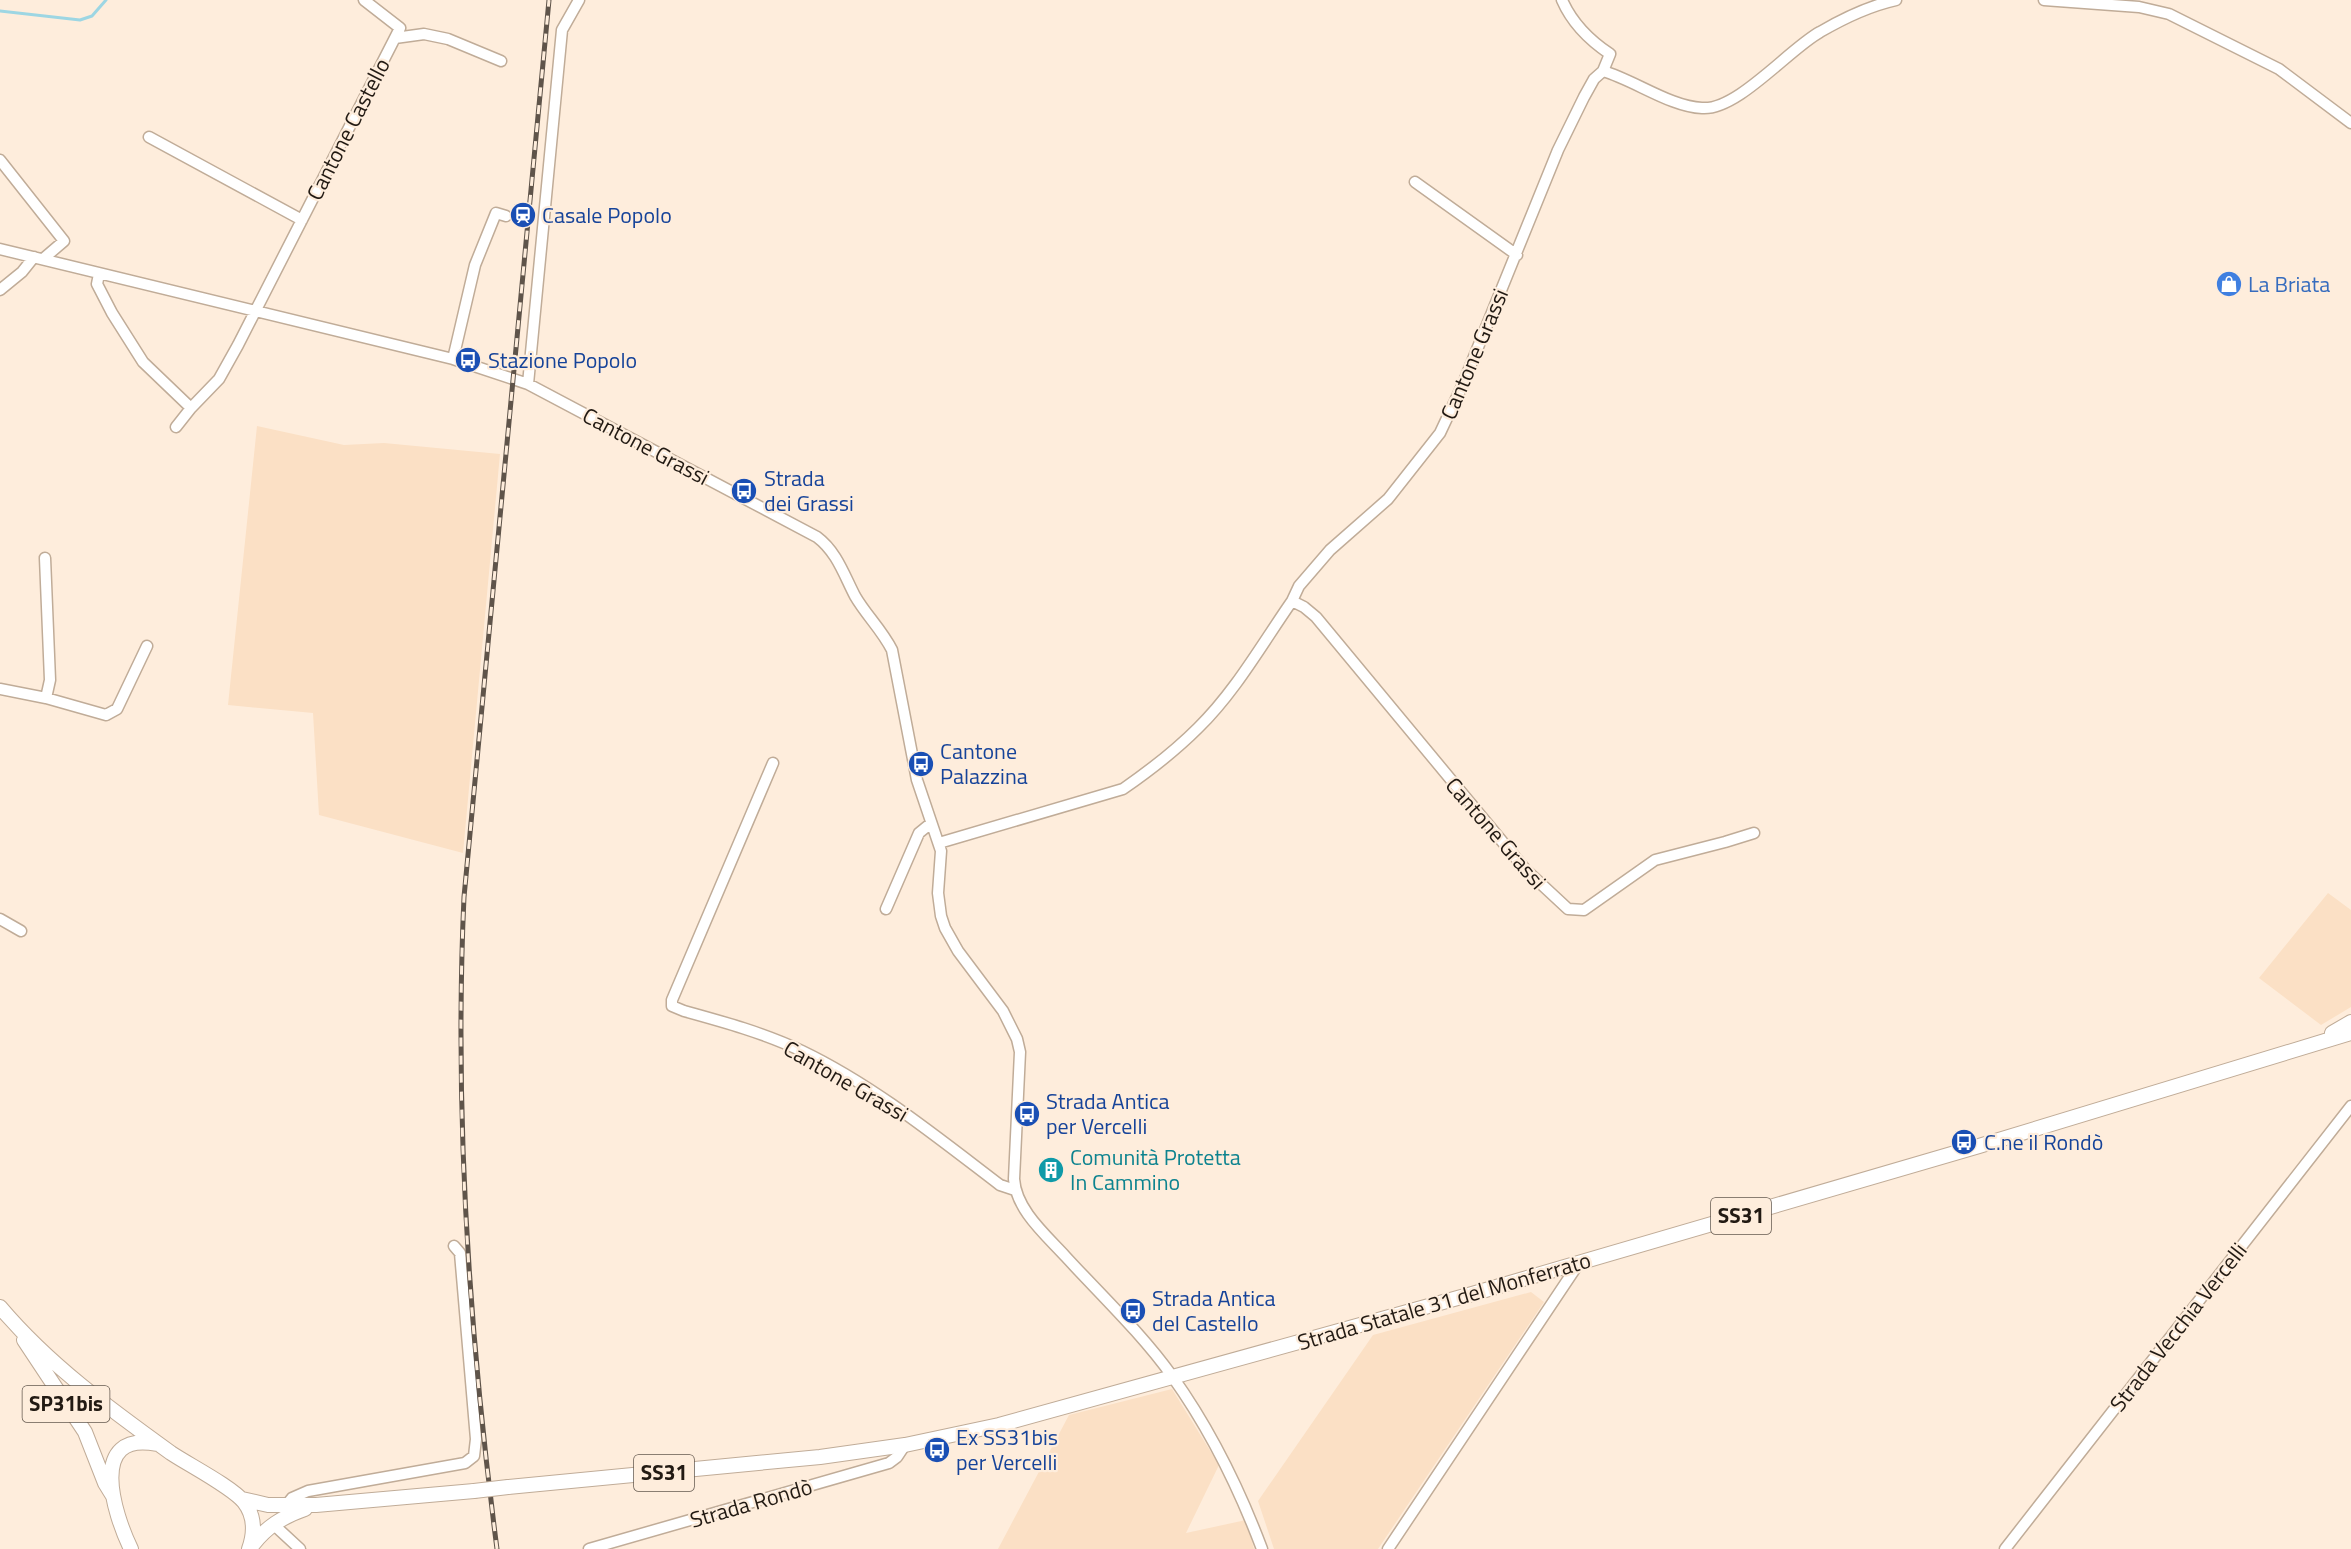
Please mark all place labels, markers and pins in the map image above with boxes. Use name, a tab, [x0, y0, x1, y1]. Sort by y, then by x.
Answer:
place label: Casale Popolo	[542, 198, 672, 232]
station icon: Casale Popolo	[508, 200, 538, 230]
place label: La Briata	[2248, 267, 2330, 301]
shop icon: La Briata	[2214, 269, 2244, 299]
place label: Stazione Popolo	[488, 343, 637, 377]
bus stop icon: Stazione Popolo	[453, 345, 483, 375]
place label: Strada dei Grassi	[764, 461, 854, 520]
bus stop icon: Strada dei Grassi	[729, 476, 759, 506]
place label: Cantone Palazzina	[940, 734, 1028, 793]
bus stop icon: Cantone Palazzina	[906, 749, 936, 779]
place label: Strada Antica per Vercelli	[1046, 1084, 1170, 1143]
bus stop icon: Strada Antica per Vercelli	[1012, 1099, 1042, 1129]
place label: C.ne il Rondò	[1984, 1125, 2103, 1159]
bus stop icon: C.ne il Rondò	[1949, 1127, 1979, 1157]
place label: Comunità Protetta In Cammino	[1070, 1140, 1241, 1199]
building icon: Comunità Protetta In Cammino	[1036, 1155, 1066, 1185]
place label: Strada Antica del Castello	[1152, 1281, 1276, 1340]
bus stop icon: Strada Antica del Castello	[1118, 1296, 1148, 1326]
place label: Ex SS31bis per Vercelli	[956, 1420, 1058, 1479]
bus stop icon: Ex SS31bis per Vercelli	[922, 1435, 952, 1465]

